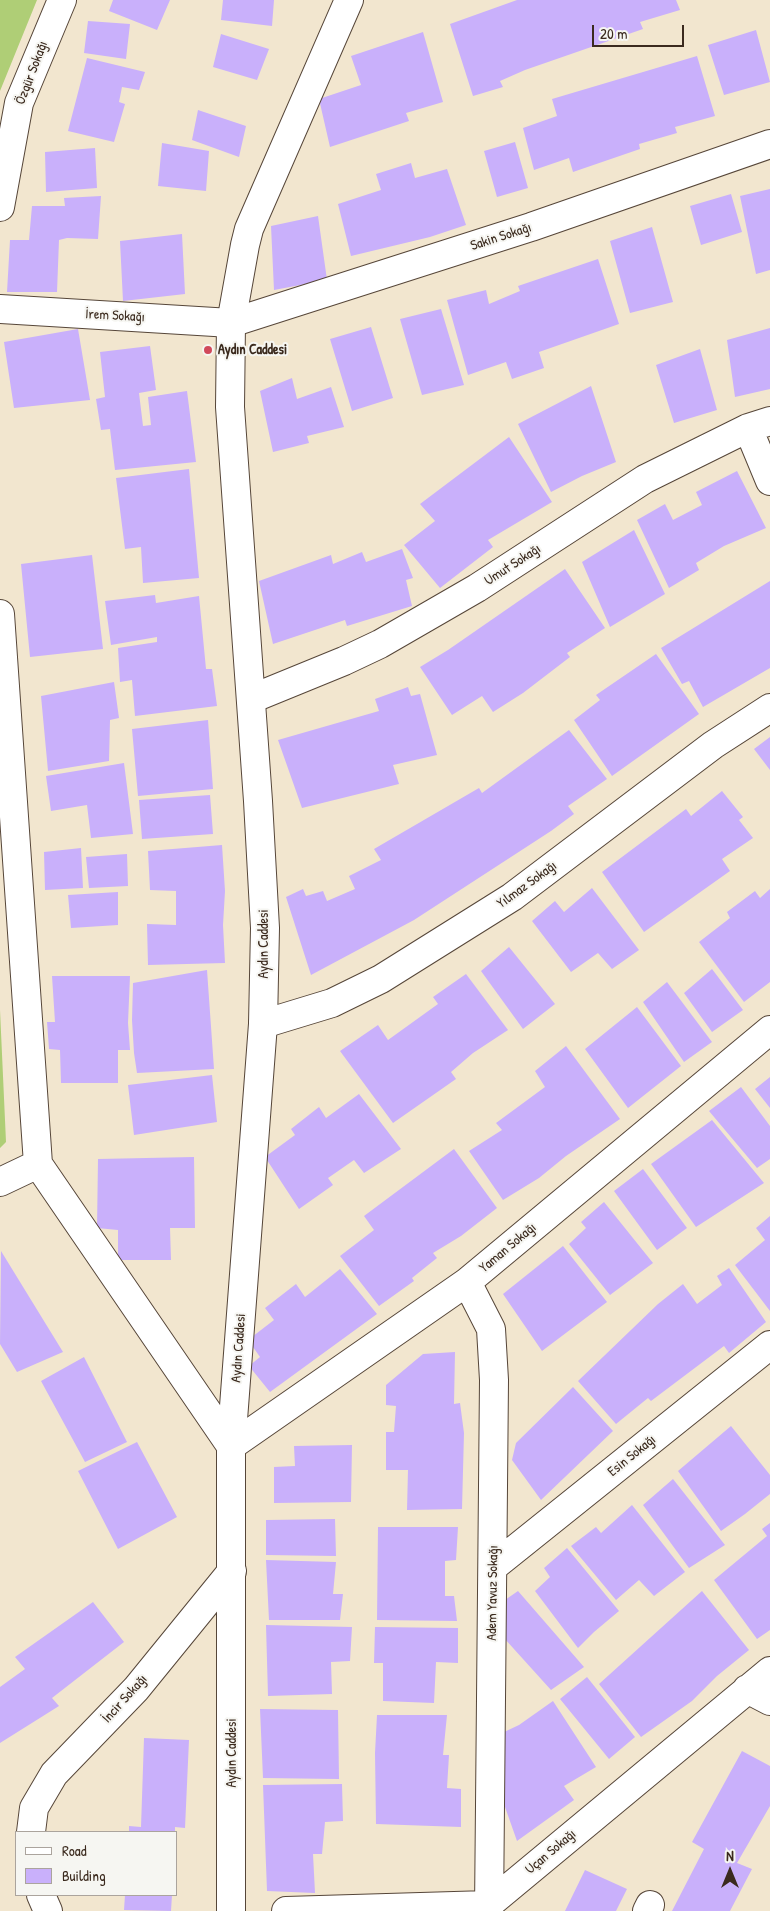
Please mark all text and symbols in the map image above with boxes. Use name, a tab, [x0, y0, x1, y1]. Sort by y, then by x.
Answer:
scale bar	[595, 15, 688, 47]
text: 20 m	[600, 23, 627, 44]
street label: Özgür Sokağı	[12, 39, 52, 107]
street label: Sakin Sokağı	[468, 219, 534, 255]
street label: İrem Sokağı	[85, 306, 145, 326]
place label: Aydın Caddesi	[218, 342, 287, 358]
marker: Aydın Caddesi	[202, 344, 214, 356]
street label: Umut Sokağı	[482, 541, 544, 589]
street label: Yılmaz Sokağı	[494, 858, 560, 912]
street label: Aydın Caddesi	[256, 909, 272, 979]
street label: Yaman Sokağı	[476, 1219, 540, 1277]
street label: Aydın Caddesi	[228, 1313, 250, 1383]
street label: Esin Sokağı	[605, 1432, 659, 1480]
street label: Adem Yavuz Sokağı	[484, 1545, 502, 1641]
street label: İncir Sokağı	[99, 1671, 151, 1727]
street label: Aydın Caddesi	[224, 1718, 240, 1788]
street label: Uçan Sokağı	[522, 1826, 580, 1878]
legend	[15, 1831, 178, 1896]
text: Road	[62, 1840, 87, 1861]
north arrow	[705, 1846, 755, 1896]
text: N	[726, 1846, 734, 1865]
text: Building	[62, 1865, 106, 1886]

